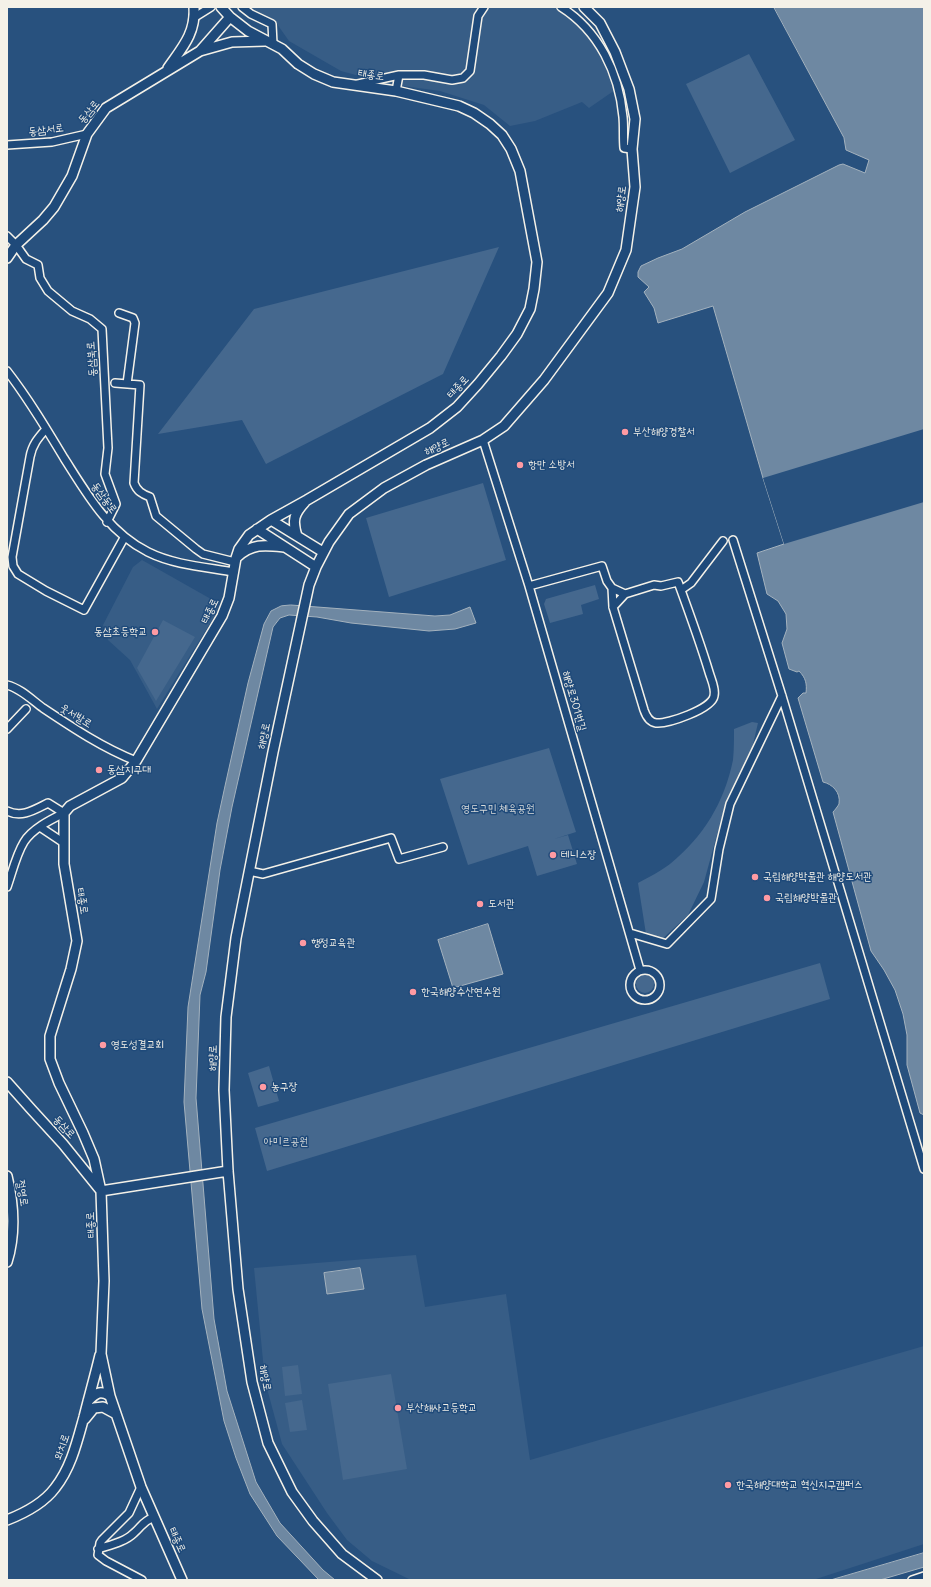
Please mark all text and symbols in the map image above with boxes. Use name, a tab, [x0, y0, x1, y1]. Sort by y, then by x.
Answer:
street label: 태종로	[357, 67, 385, 83]
street label: 동삼로	[76, 98, 102, 126]
street label: 동삼서로	[28, 121, 64, 139]
street label: 해양로	[613, 185, 629, 213]
street label: 동삼북로	[84, 341, 100, 377]
street label: 태종로	[444, 373, 472, 401]
place label: 부산해양경찰서	[633, 425, 695, 439]
marker: 부산해양경찰서	[620, 427, 630, 437]
street label: 해양로	[422, 436, 452, 458]
place label: 항만 소방서	[528, 458, 575, 472]
marker: 항만 소방서	[515, 460, 525, 470]
street label: 동삼동로	[88, 480, 120, 516]
street label: 태종로	[198, 596, 222, 626]
place label: 동삼초등학교	[94, 625, 147, 639]
marker: 동삼초등학교	[150, 627, 160, 637]
street label: 해양로301번길	[559, 669, 589, 733]
street label: 웃서발로	[57, 701, 95, 731]
street label: 해양로	[255, 722, 273, 750]
place label: 동삼지구대	[107, 763, 151, 777]
marker: 동삼지구대	[94, 765, 104, 775]
park label: 영도구민 체육공원	[461, 802, 535, 816]
place label: 테니스장	[561, 848, 596, 862]
marker: 테니스장	[548, 850, 558, 860]
place label: 국립해양박물관 해양도서관	[763, 870, 872, 884]
marker: 국립해양박물관 해양도서관	[750, 872, 760, 882]
street label: 태종로	[73, 887, 91, 915]
place label: 국립해양박물관	[775, 891, 837, 905]
marker: 국립해양박물관	[762, 893, 772, 903]
place label: 도서관	[488, 897, 515, 911]
marker: 도서관	[475, 899, 485, 909]
place label: 행정교육관	[311, 936, 355, 950]
marker: 행정교육관	[298, 938, 308, 948]
place label: 한국해양수산연수원	[421, 985, 501, 999]
marker: 한국해양수산연수원	[408, 987, 418, 997]
place label: 영도성결교회	[111, 1038, 164, 1052]
marker: 영도성결교회	[98, 1040, 108, 1050]
street label: 해양로	[206, 1045, 220, 1071]
place label: 농구장	[271, 1080, 298, 1094]
marker: 농구장	[258, 1082, 268, 1092]
street label: 동삼로	[50, 1113, 78, 1141]
park label: 아미르공원	[264, 1135, 308, 1149]
street label: 절영로	[13, 1179, 31, 1207]
street label: 태종로	[84, 1211, 98, 1239]
street label: 해양로	[256, 1364, 274, 1392]
place label: 부산해사고등학교	[406, 1401, 477, 1415]
marker: 부산해사고등학교	[393, 1403, 403, 1413]
street label: 와치로	[51, 1432, 73, 1462]
place label: 한국해양대학교 혁신지구캠퍼스	[736, 1478, 863, 1492]
marker: 한국해양대학교 혁신지구캠퍼스	[723, 1480, 733, 1490]
street label: 태종로	[166, 1525, 188, 1555]

